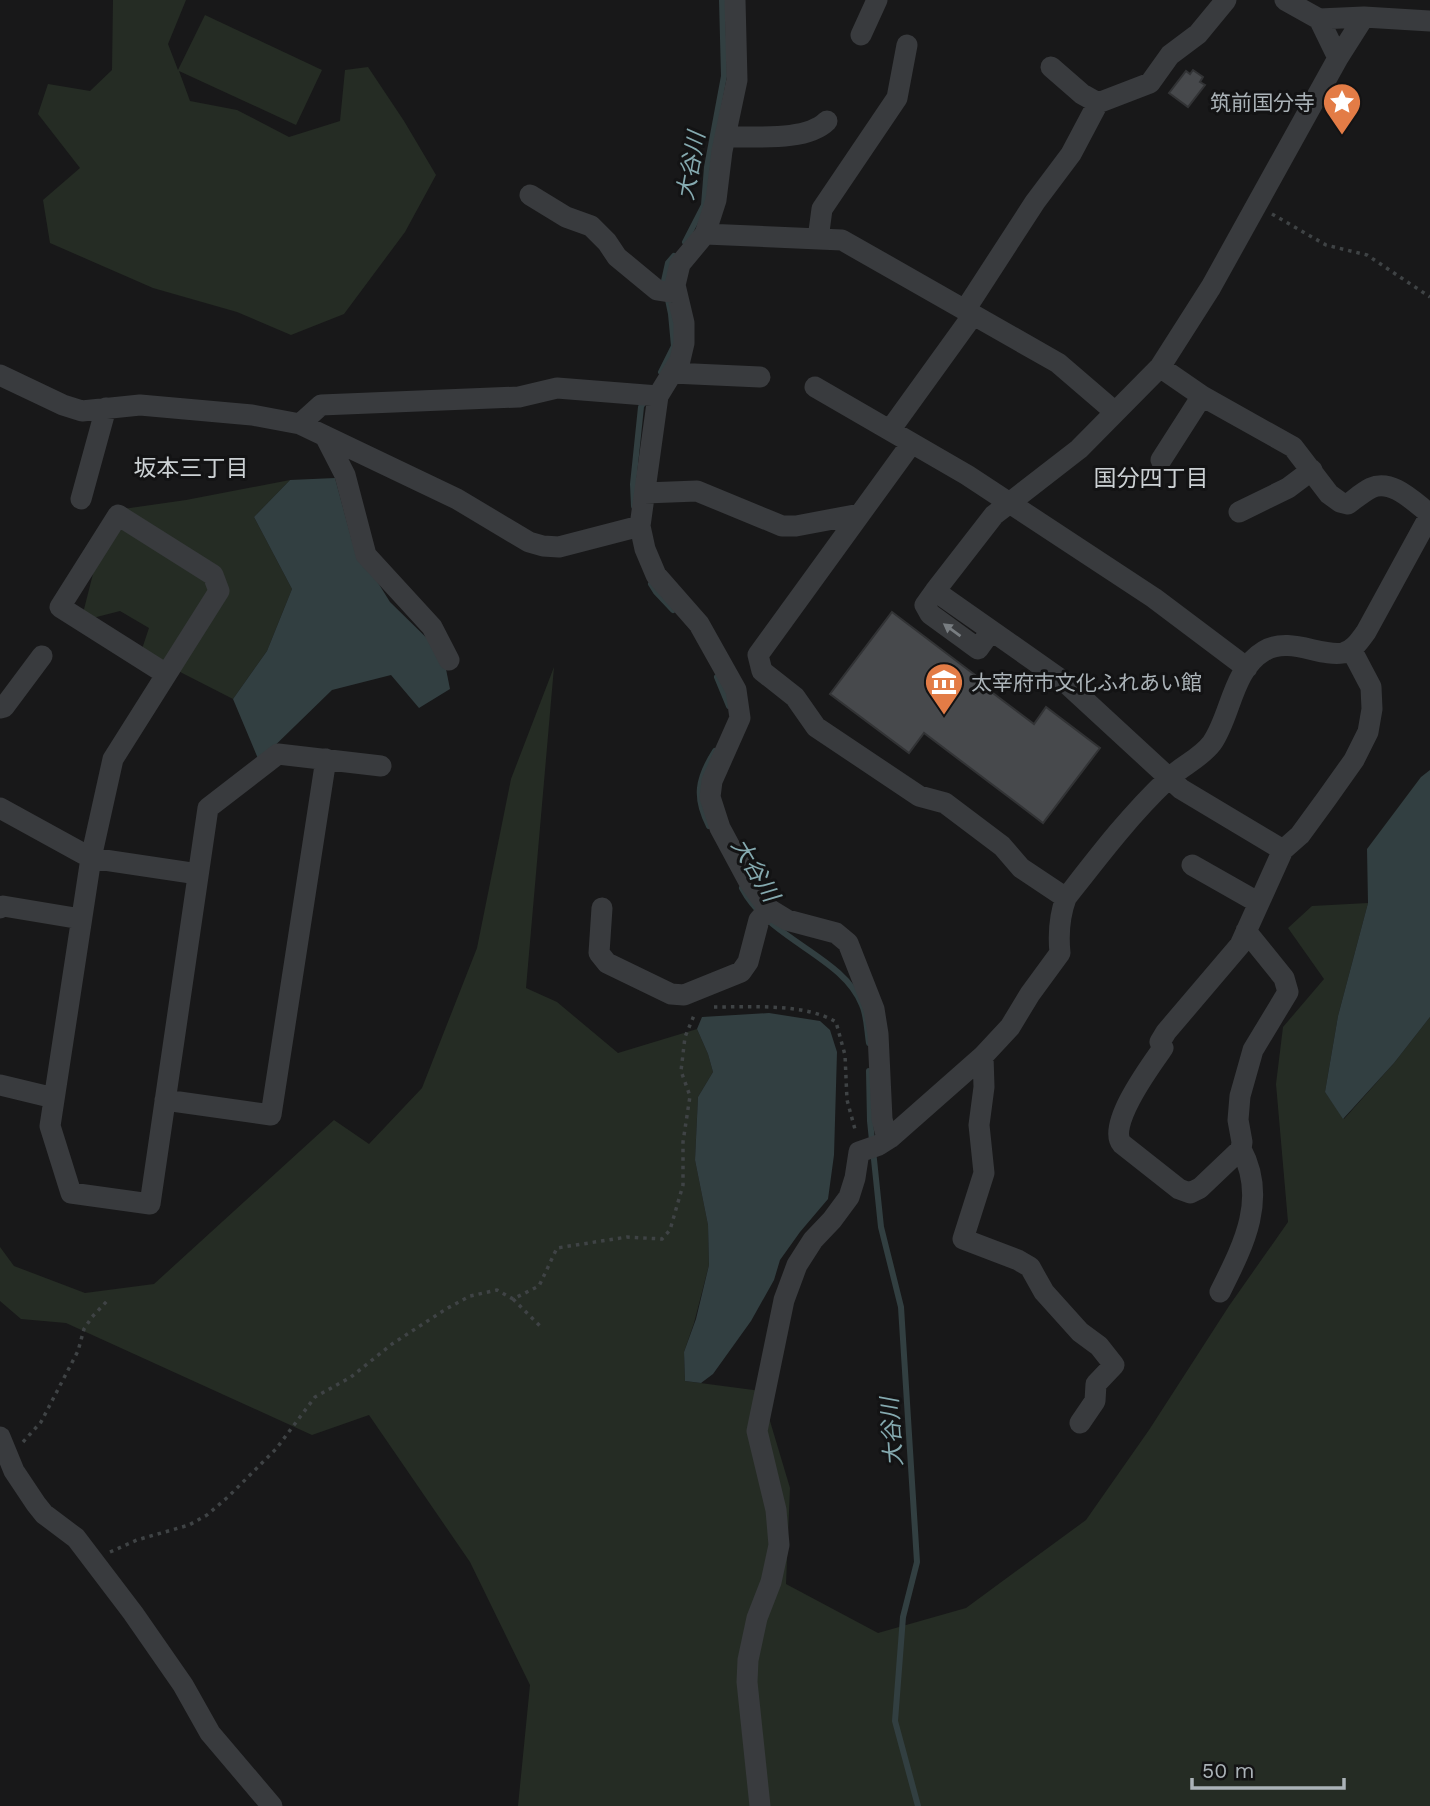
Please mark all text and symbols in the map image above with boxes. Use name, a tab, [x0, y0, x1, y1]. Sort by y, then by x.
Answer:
place icon: 筑前国分寺	[1321, 81, 1363, 136]
place label: 筑前国分寺	[1210, 90, 1315, 115]
water label: 大谷川	[672, 127, 711, 202]
district label: 坂本三丁目	[134, 455, 249, 482]
district label: 国分四丁目	[1094, 465, 1209, 492]
one-way arrow	[943, 623, 961, 637]
museum icon: 太宰府市文化ふれあい館	[923, 661, 965, 716]
place label: 太宰府市文化ふれあい館	[971, 670, 1202, 695]
water label: 大谷川	[726, 833, 786, 909]
water label: 大谷川	[876, 1394, 908, 1467]
scale bar	[1192, 1746, 1344, 1790]
text: 50 m	[1202, 1758, 1254, 1783]

